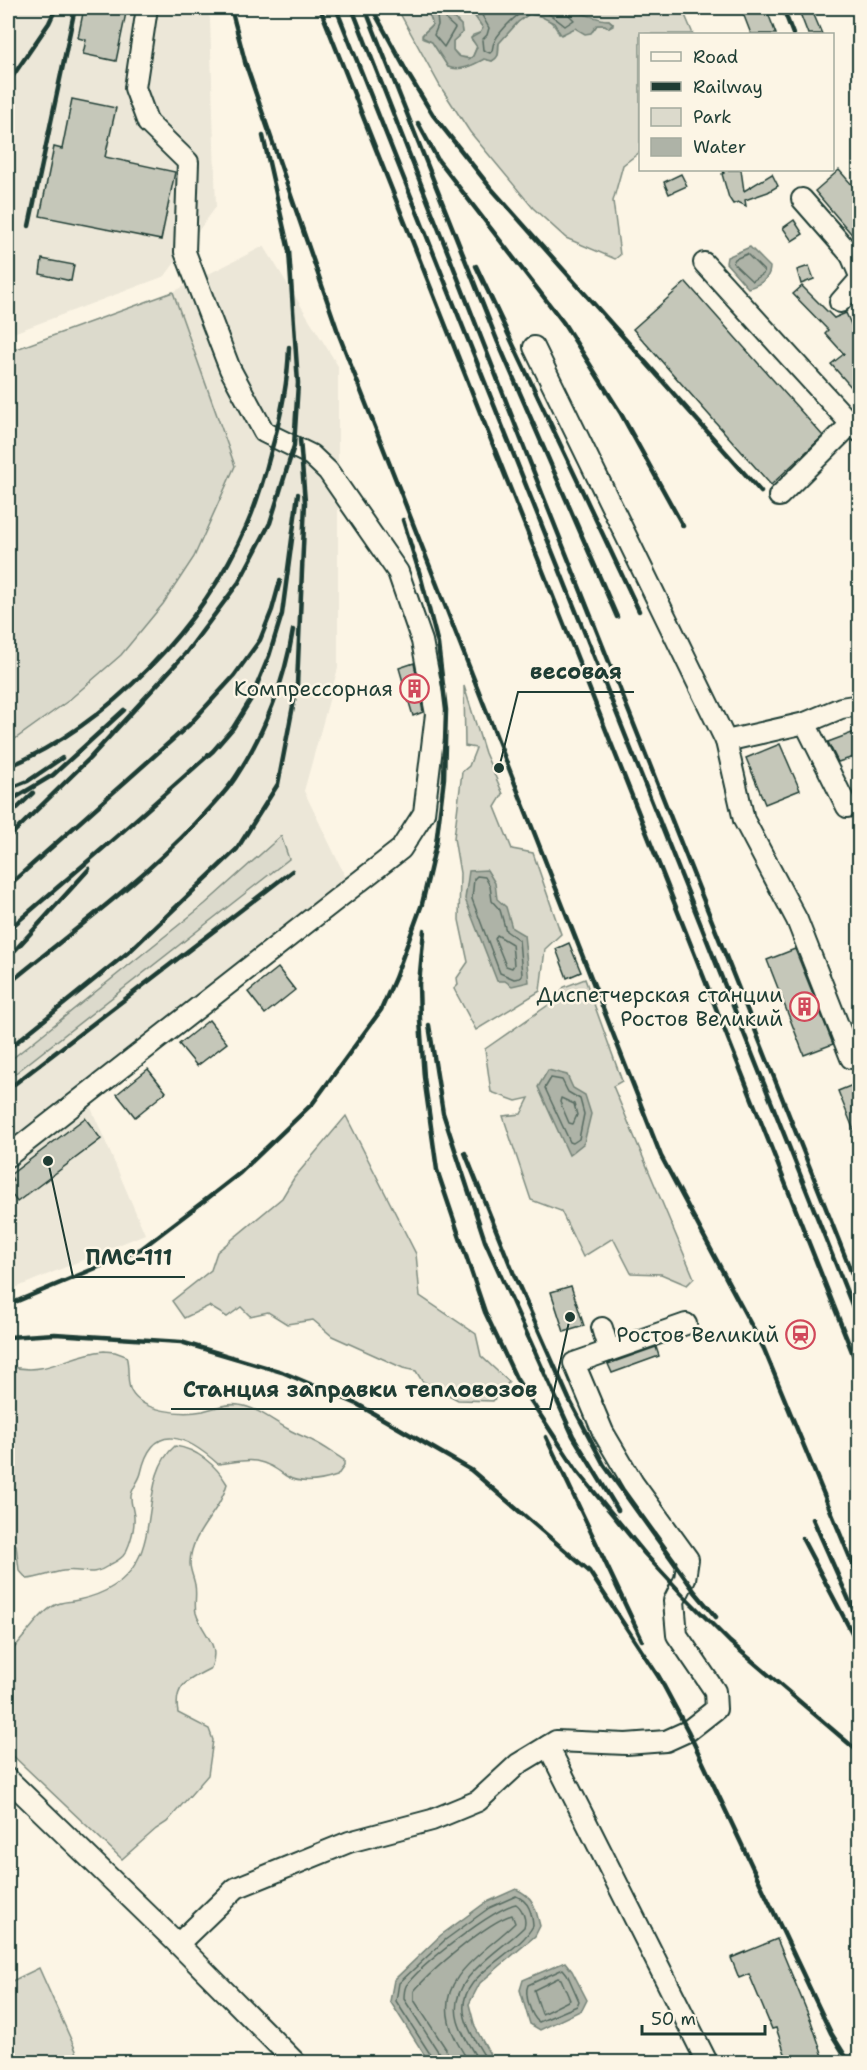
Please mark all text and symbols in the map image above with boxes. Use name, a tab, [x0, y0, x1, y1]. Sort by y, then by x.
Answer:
legend	[639, 33, 834, 171]
text: Road	[693, 45, 738, 69]
text: Railway	[693, 75, 763, 99]
text: Park	[693, 105, 732, 129]
text: Water	[693, 135, 746, 159]
callout: весовая	[518, 652, 634, 692]
text: весовая	[530, 657, 622, 686]
building icon: Компрессорная	[398, 673, 430, 705]
place label: Компрессорная	[234, 675, 393, 703]
place label: Диспетчерская станции Ростов Великий	[537, 981, 783, 1033]
building icon: Диспетчерская станции Ростов Великий	[788, 991, 820, 1023]
callout: ПМС-111	[73, 1237, 185, 1277]
text: ПМС-111	[85, 1243, 173, 1272]
station icon: Ростов Великий	[784, 1319, 816, 1351]
place label: Ростов Великий	[616, 1321, 779, 1349]
callout: Станция заправки тепловозов	[171, 1369, 550, 1409]
text: Станция заправки тепловозов	[183, 1375, 537, 1404]
scale bar	[642, 1998, 765, 2036]
text: 50 m	[651, 2007, 696, 2031]

